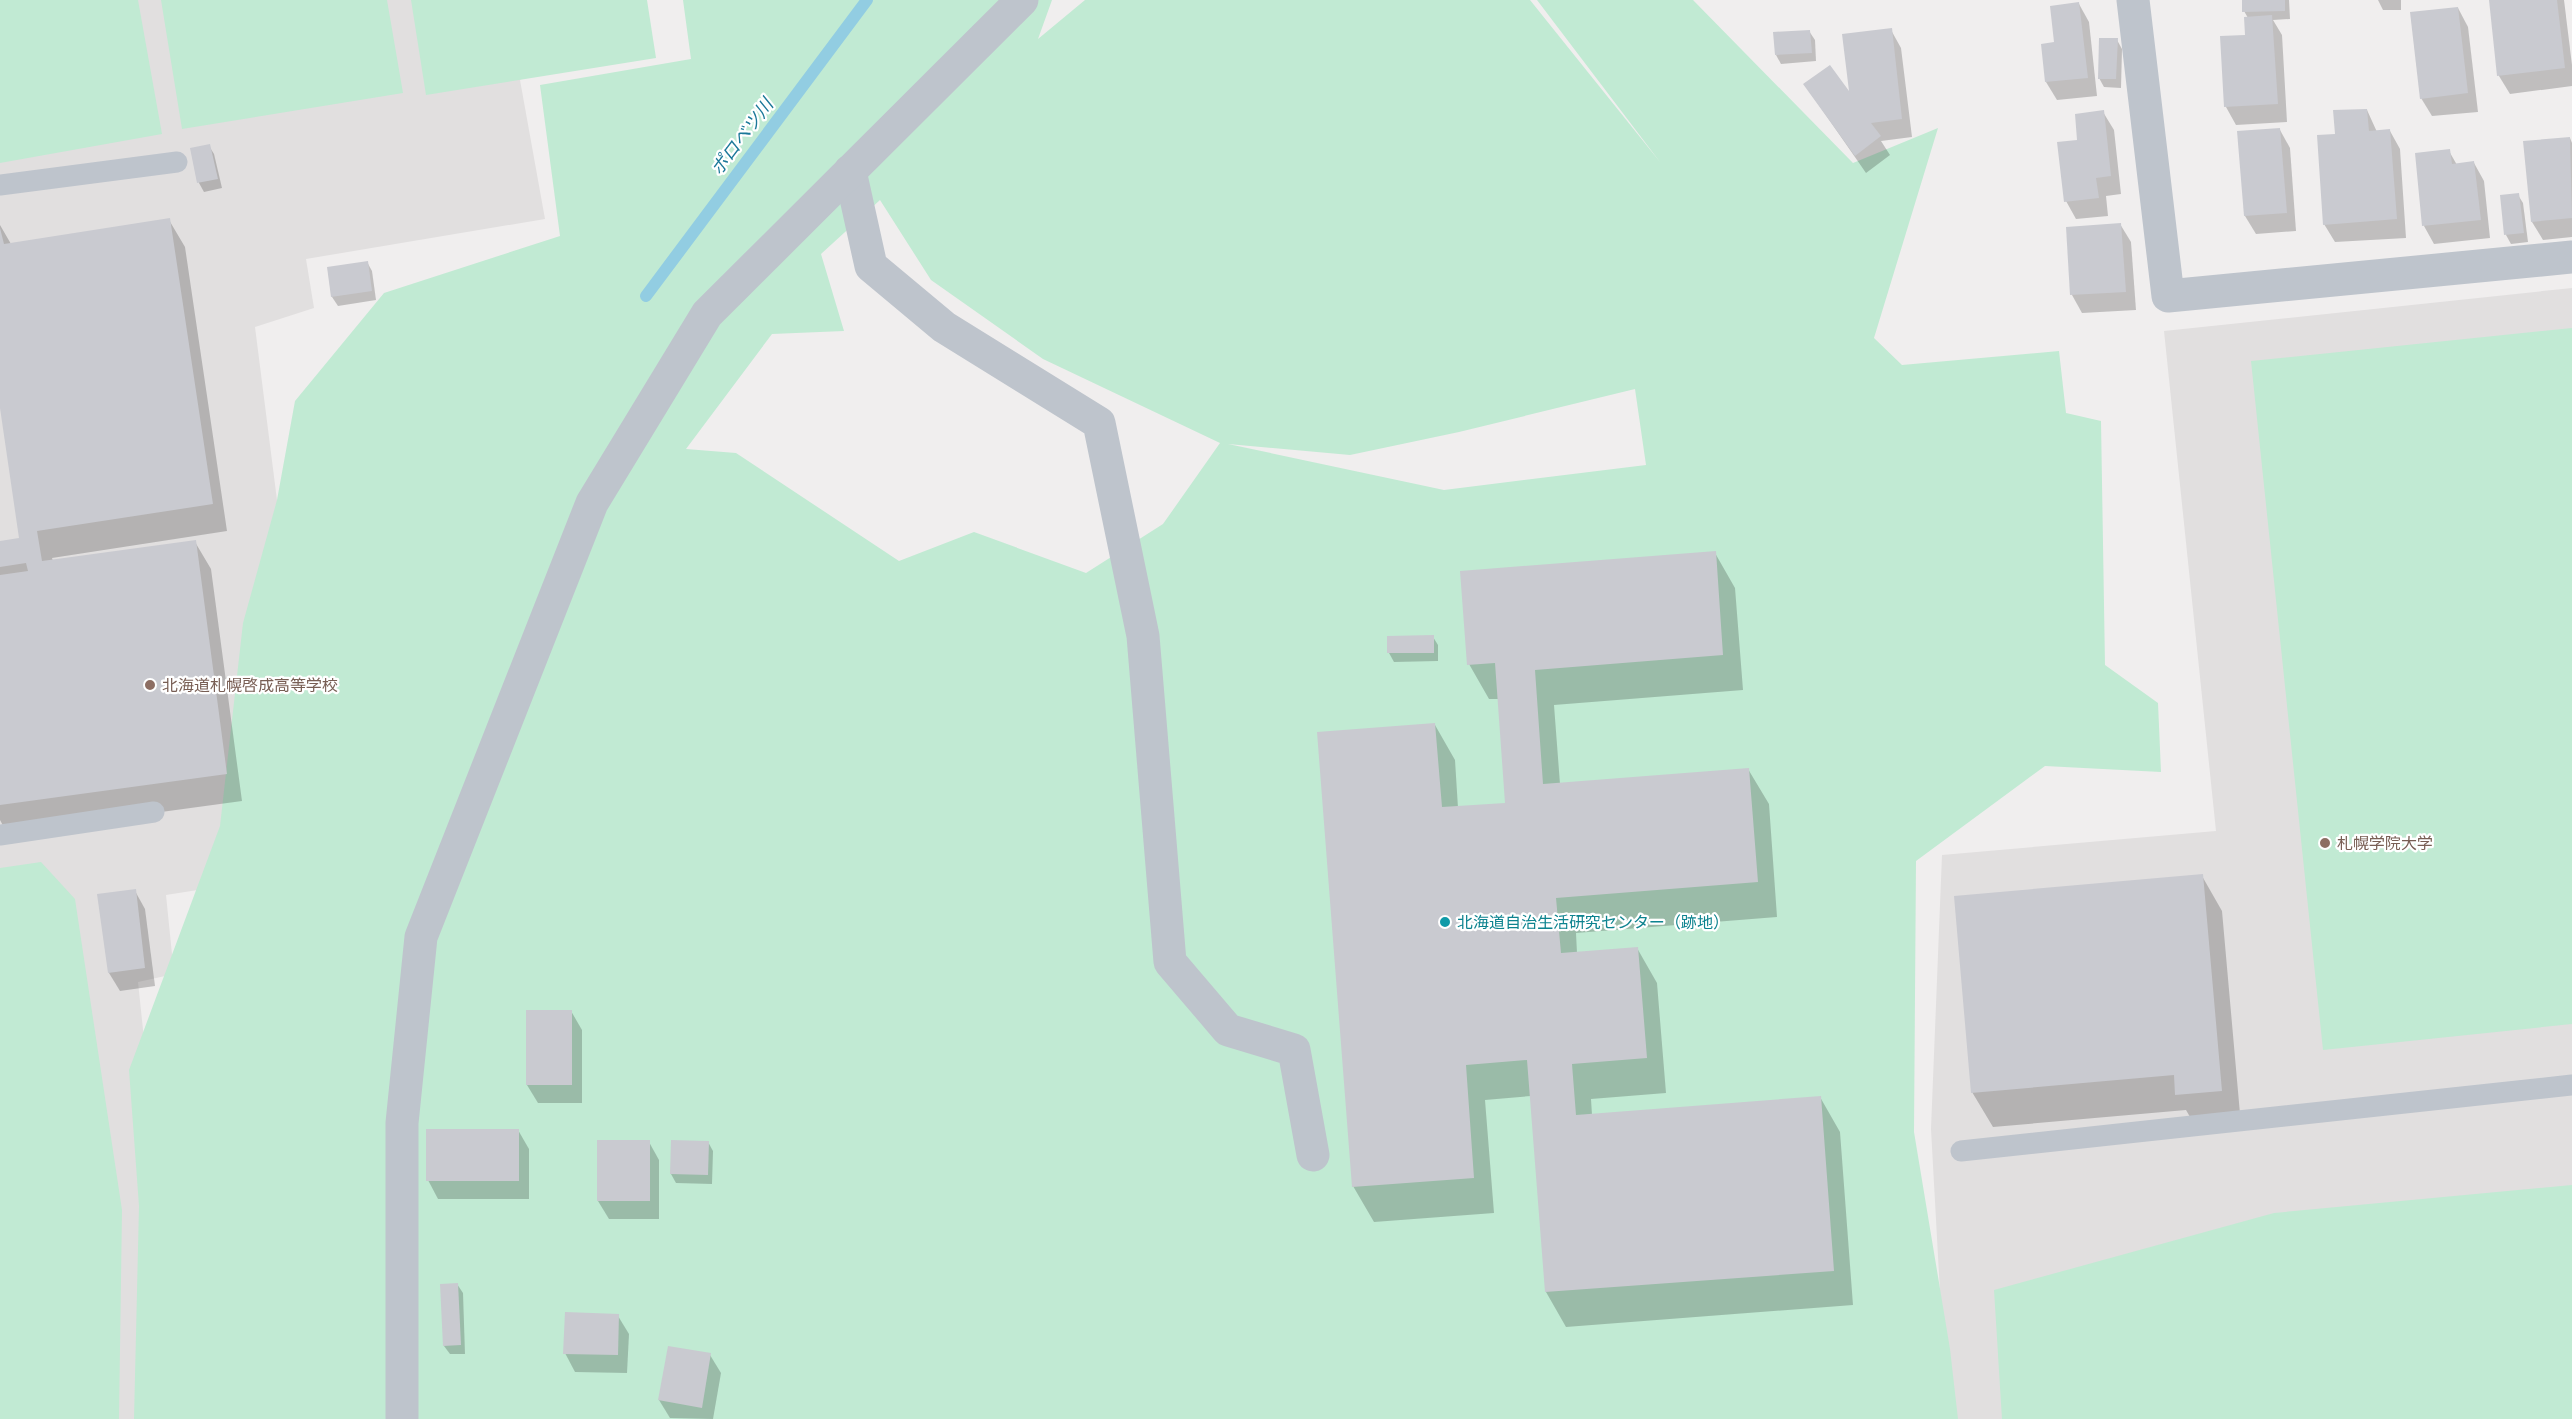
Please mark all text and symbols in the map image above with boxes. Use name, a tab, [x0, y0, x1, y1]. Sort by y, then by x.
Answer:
water label: ポロベツ川	[705, 92, 778, 179]
place label: 北海道札幌啓成高等学校	[162, 675, 338, 695]
marker: 北海道札幌啓成高等学校	[143, 678, 157, 692]
place label: 札幌学院大学	[2337, 833, 2433, 853]
marker: 札幌学院大学	[2318, 836, 2332, 850]
place label: 北海道自治生活研究センター（跡地）	[1457, 912, 1729, 932]
marker: 北海道自治生活研究センター（跡地）	[1438, 915, 1452, 929]

